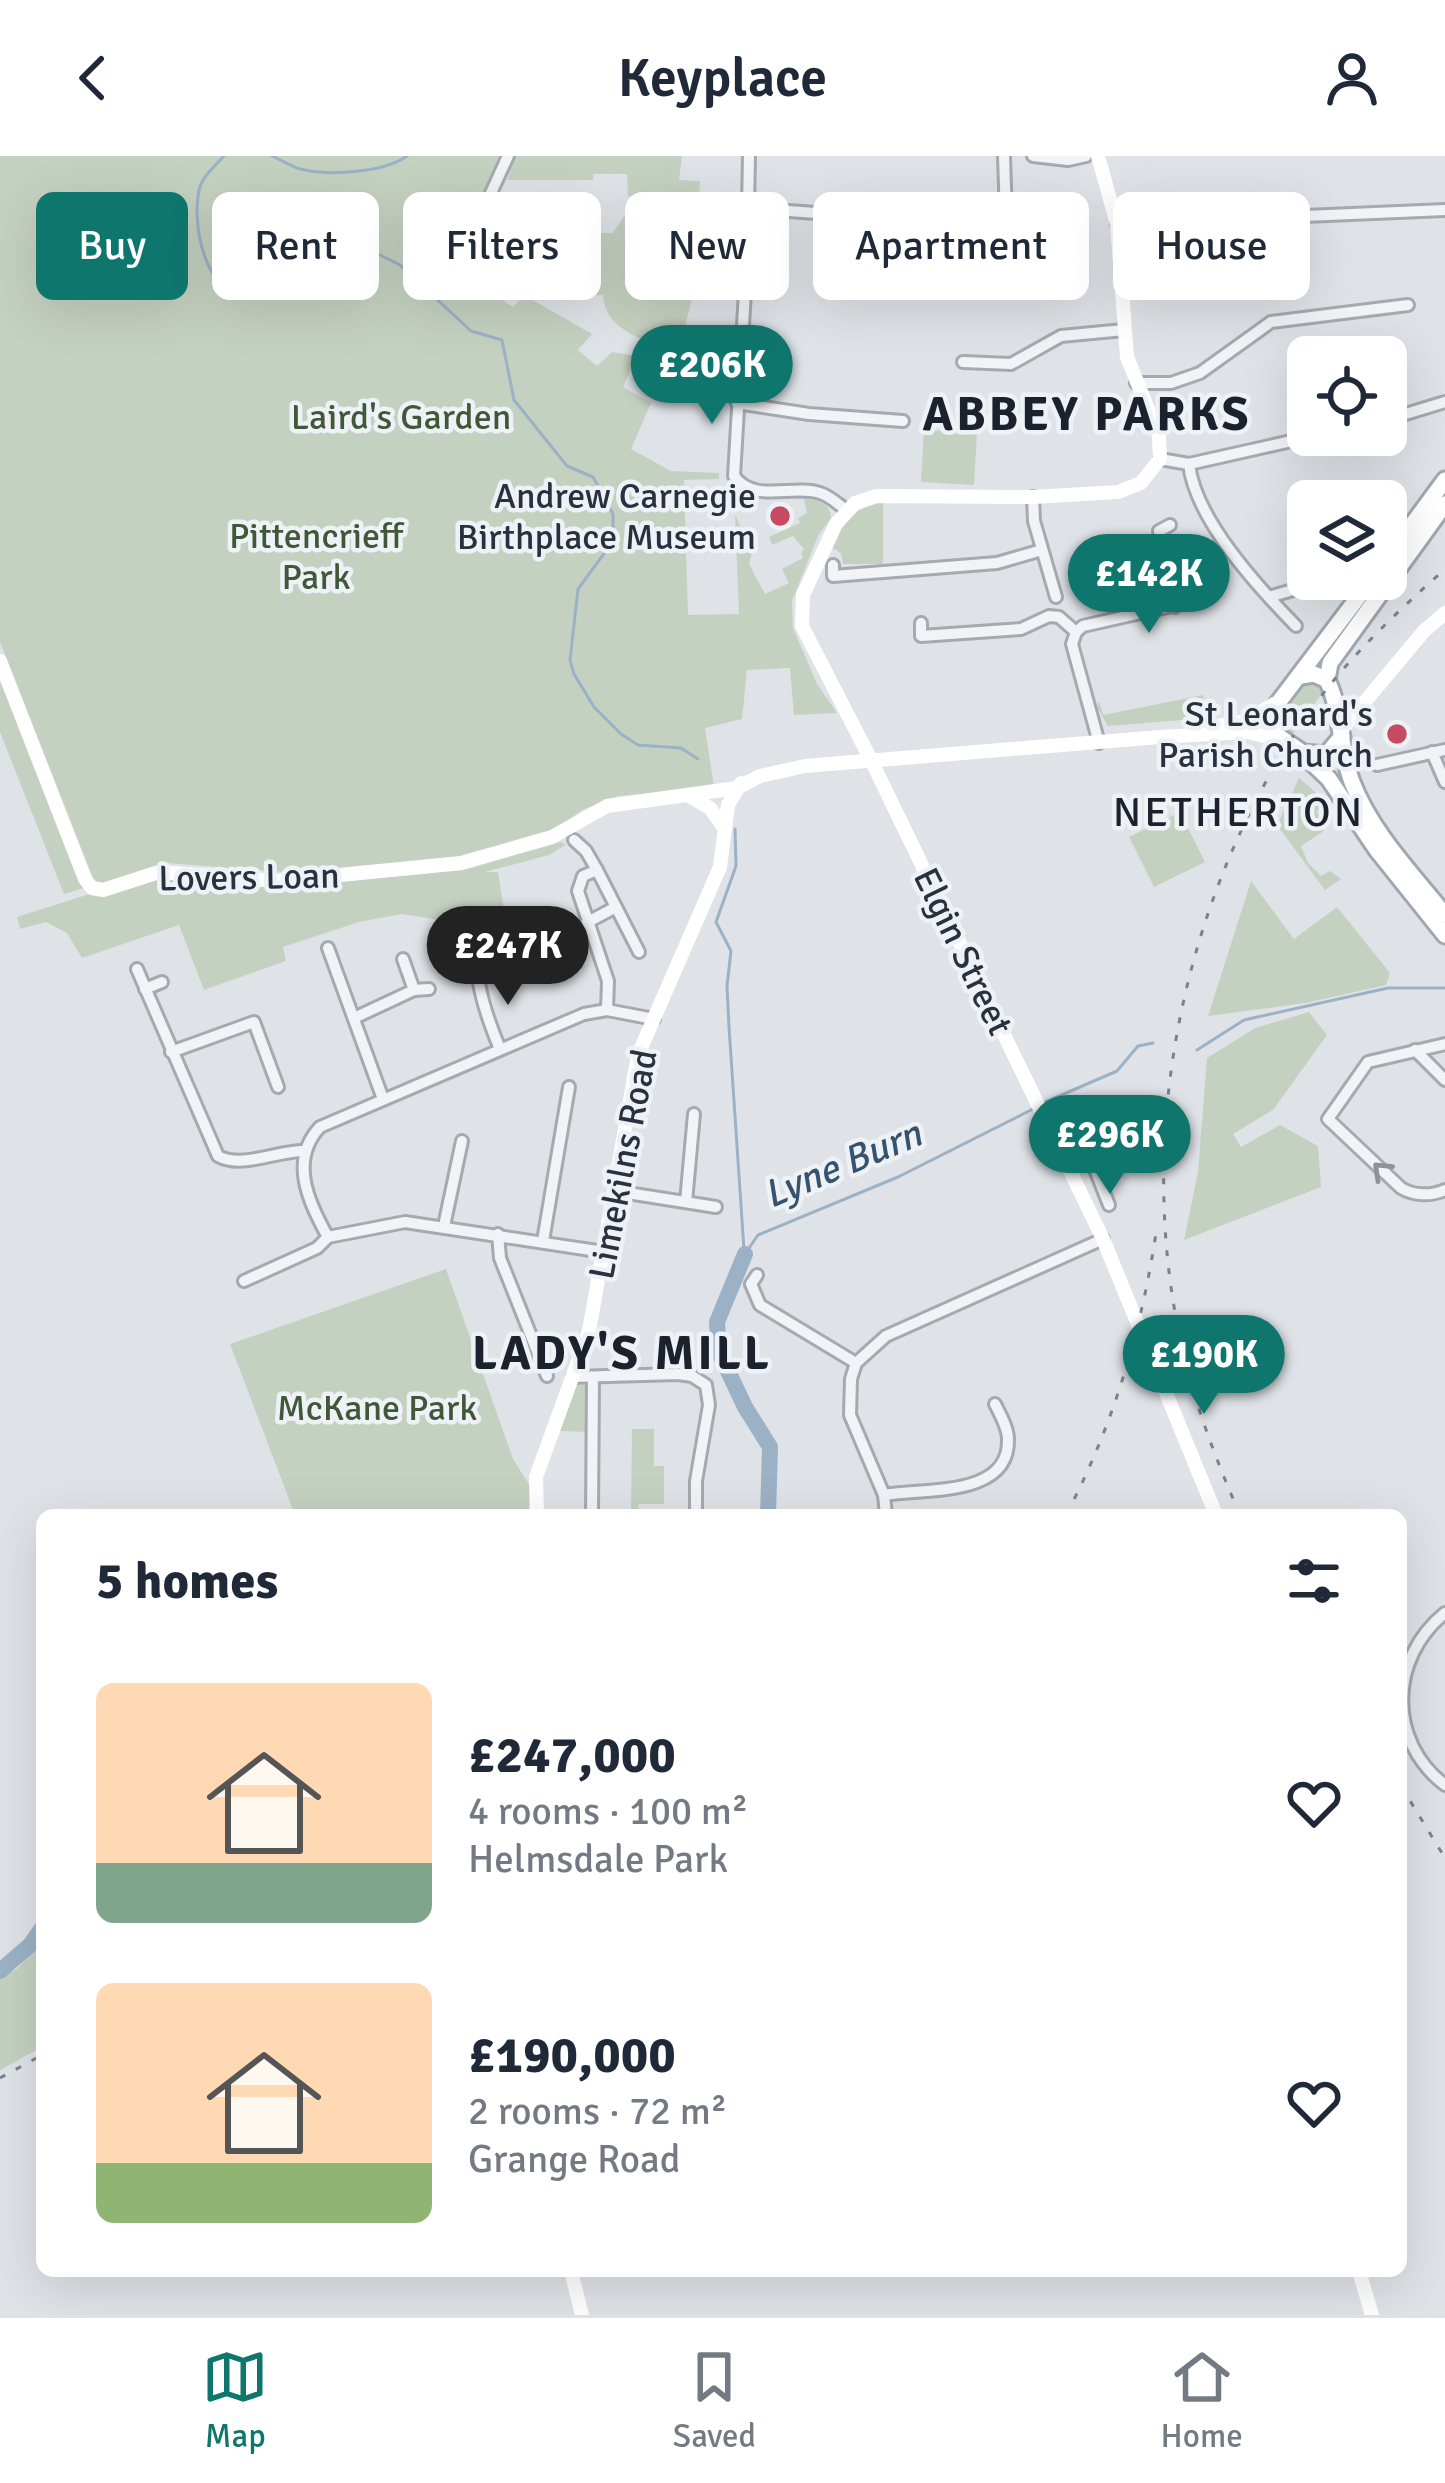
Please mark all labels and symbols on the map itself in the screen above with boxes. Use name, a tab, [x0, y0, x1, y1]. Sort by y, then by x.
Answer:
pin: £206K	[628, 325, 796, 427]
district label: ABBEY PARKS	[923, 385, 1251, 444]
park label: Laird's Garden	[291, 395, 511, 440]
place label: Andrew Carnegie Birthplace Museum	[457, 474, 756, 560]
marker: Andrew Carnegie Birthplace Museum	[767, 503, 793, 529]
park label: Pittencrieff Park	[229, 514, 405, 600]
pin: £142K	[1065, 534, 1233, 636]
place label: St Leonard's Parish Church	[1158, 692, 1373, 778]
marker: St Leonard's Parish Church	[1384, 721, 1410, 747]
district label: NETHERTON	[1113, 787, 1365, 838]
street label: Lovers Loan	[158, 853, 340, 902]
street label: Elgin Street	[903, 861, 1022, 1043]
pin: £247K	[424, 906, 592, 1008]
street label: Limekilns Road	[579, 1046, 668, 1283]
pin: £296K	[1026, 1095, 1194, 1197]
water label: Lyne Burn	[756, 1109, 930, 1219]
one-way arrow	[1374, 1162, 1395, 1184]
pin: £190K	[1120, 1315, 1288, 1417]
district label: LADY'S MILL	[472, 1324, 772, 1383]
park label: McKane Park	[277, 1386, 477, 1431]

